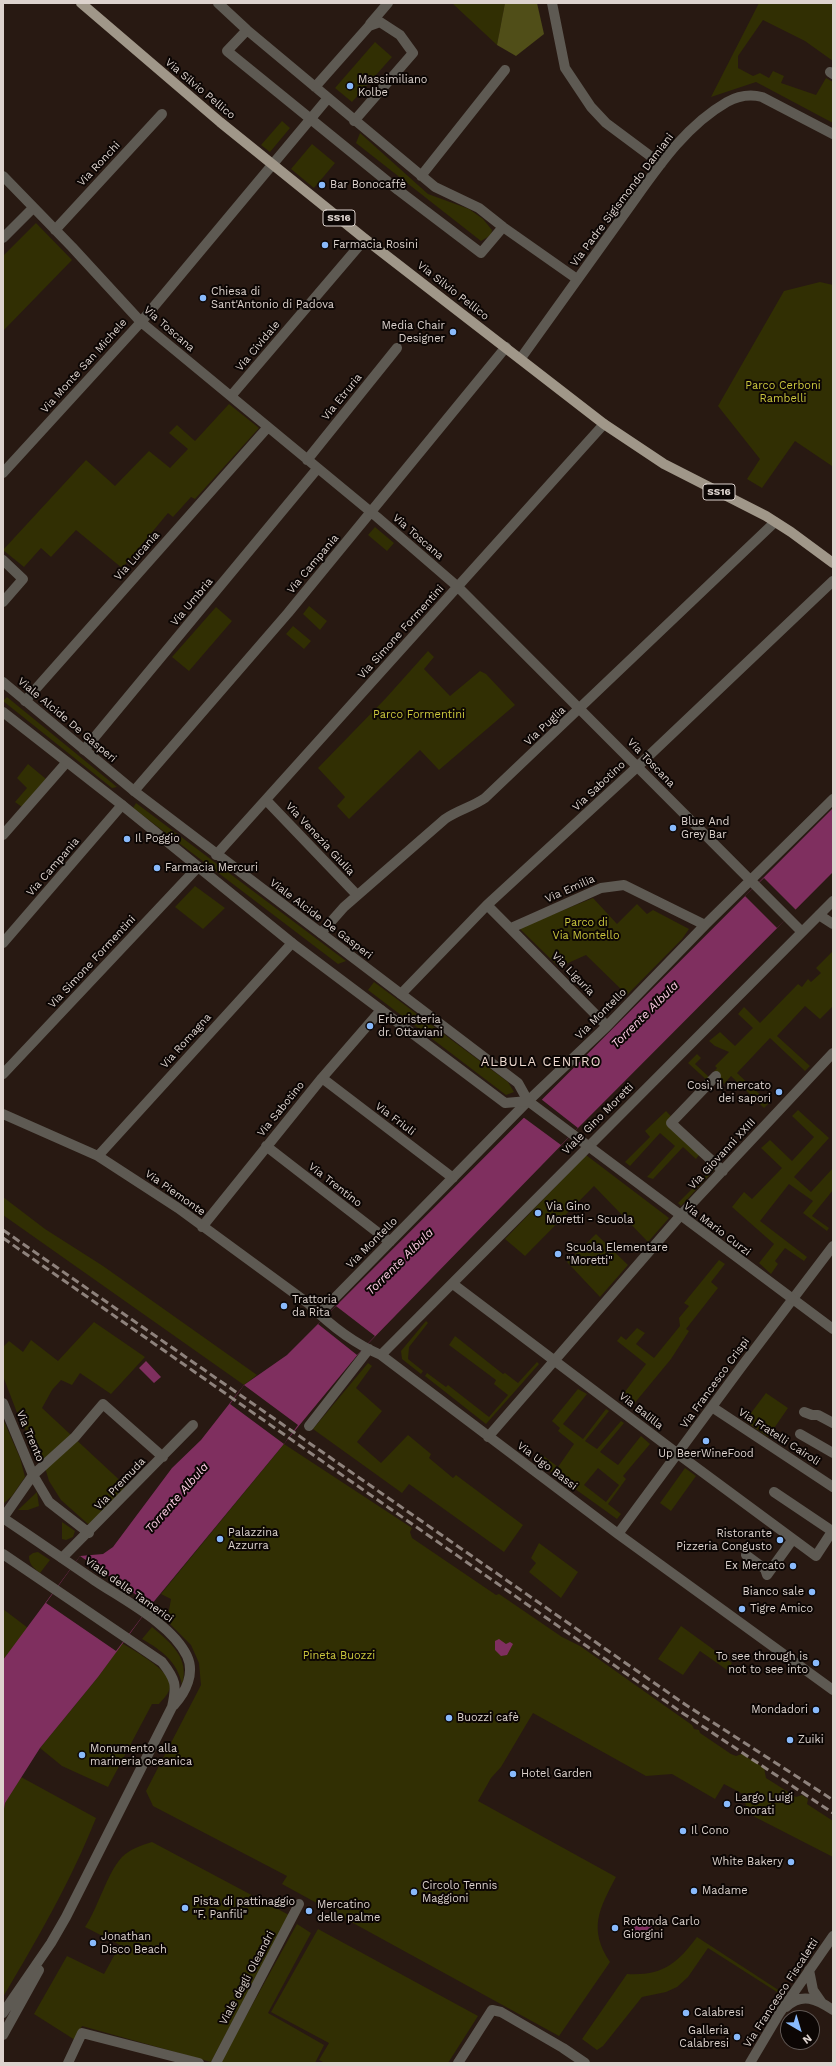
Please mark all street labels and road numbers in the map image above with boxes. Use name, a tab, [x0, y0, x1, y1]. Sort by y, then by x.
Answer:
street label: Via Silvio Pellico	[162, 56, 238, 122]
street label: Via Padre Sigismondo Damiani	[568, 131, 676, 269]
street label: Via Ronchi	[75, 139, 123, 189]
road number: SS16	[323, 210, 355, 226]
street label: Via Silvio Pellico	[414, 259, 492, 323]
street label: Via Toscana	[141, 303, 197, 355]
street label: Via Monte San Michele	[38, 316, 130, 416]
street label: Via Cividale	[233, 318, 283, 374]
street label: Via Etruria	[319, 371, 365, 423]
road number: SS16	[703, 484, 735, 500]
street label: Via Toscana	[390, 511, 446, 563]
street label: Via Lucania	[111, 529, 163, 583]
street label: Via Campania	[284, 532, 342, 596]
street label: Via Umbria	[168, 575, 216, 629]
street label: Via Simone Formentini	[355, 582, 447, 682]
street label: Viale Alcide De Gasperi	[15, 675, 119, 765]
street label: Via Puglia	[522, 703, 568, 749]
street label: Via Toscana	[624, 736, 678, 790]
street label: Via Sabotino	[570, 758, 628, 814]
street label: Via Venezia Giulia	[283, 800, 357, 878]
street label: Via Campania	[24, 835, 82, 899]
street label: Via Emilia	[543, 872, 597, 906]
street label: Viale Alcide De Gasperi	[267, 876, 375, 962]
street label: Via Simone Formentini	[46, 913, 138, 1011]
street label: Via Liguria	[549, 949, 597, 999]
street label: Via Montello	[573, 986, 629, 1042]
street label: Via Romagna	[158, 1011, 214, 1071]
street label: Via Sabotino	[255, 1079, 307, 1139]
street label: Viale Gino Moretti	[560, 1081, 636, 1157]
street label: Via Friuli	[372, 1100, 418, 1138]
street label: Via Giovanni XXIII	[686, 1116, 758, 1192]
street label: Via Trentino	[306, 1160, 364, 1210]
street label: Via Piemonte	[142, 1167, 208, 1219]
street label: Via Mario Curzi	[681, 1199, 753, 1259]
street label: Via Montello	[344, 1215, 400, 1271]
street label: Via Francesco Crispi	[678, 1335, 752, 1431]
street label: Via Balilla	[616, 1390, 666, 1432]
street label: Via Fratelli Cairoli	[736, 1406, 822, 1468]
street label: Via Trento	[13, 1408, 47, 1464]
street label: Via Ugo Bassi	[514, 1439, 580, 1493]
street label: Via Premuda	[92, 1455, 148, 1513]
street label: Viale delle Tamerici	[82, 1555, 176, 1625]
street label: Viale degli Oleandri	[217, 1929, 277, 2027]
street label: Via Francesco Fiscaletti	[741, 1936, 821, 2050]

